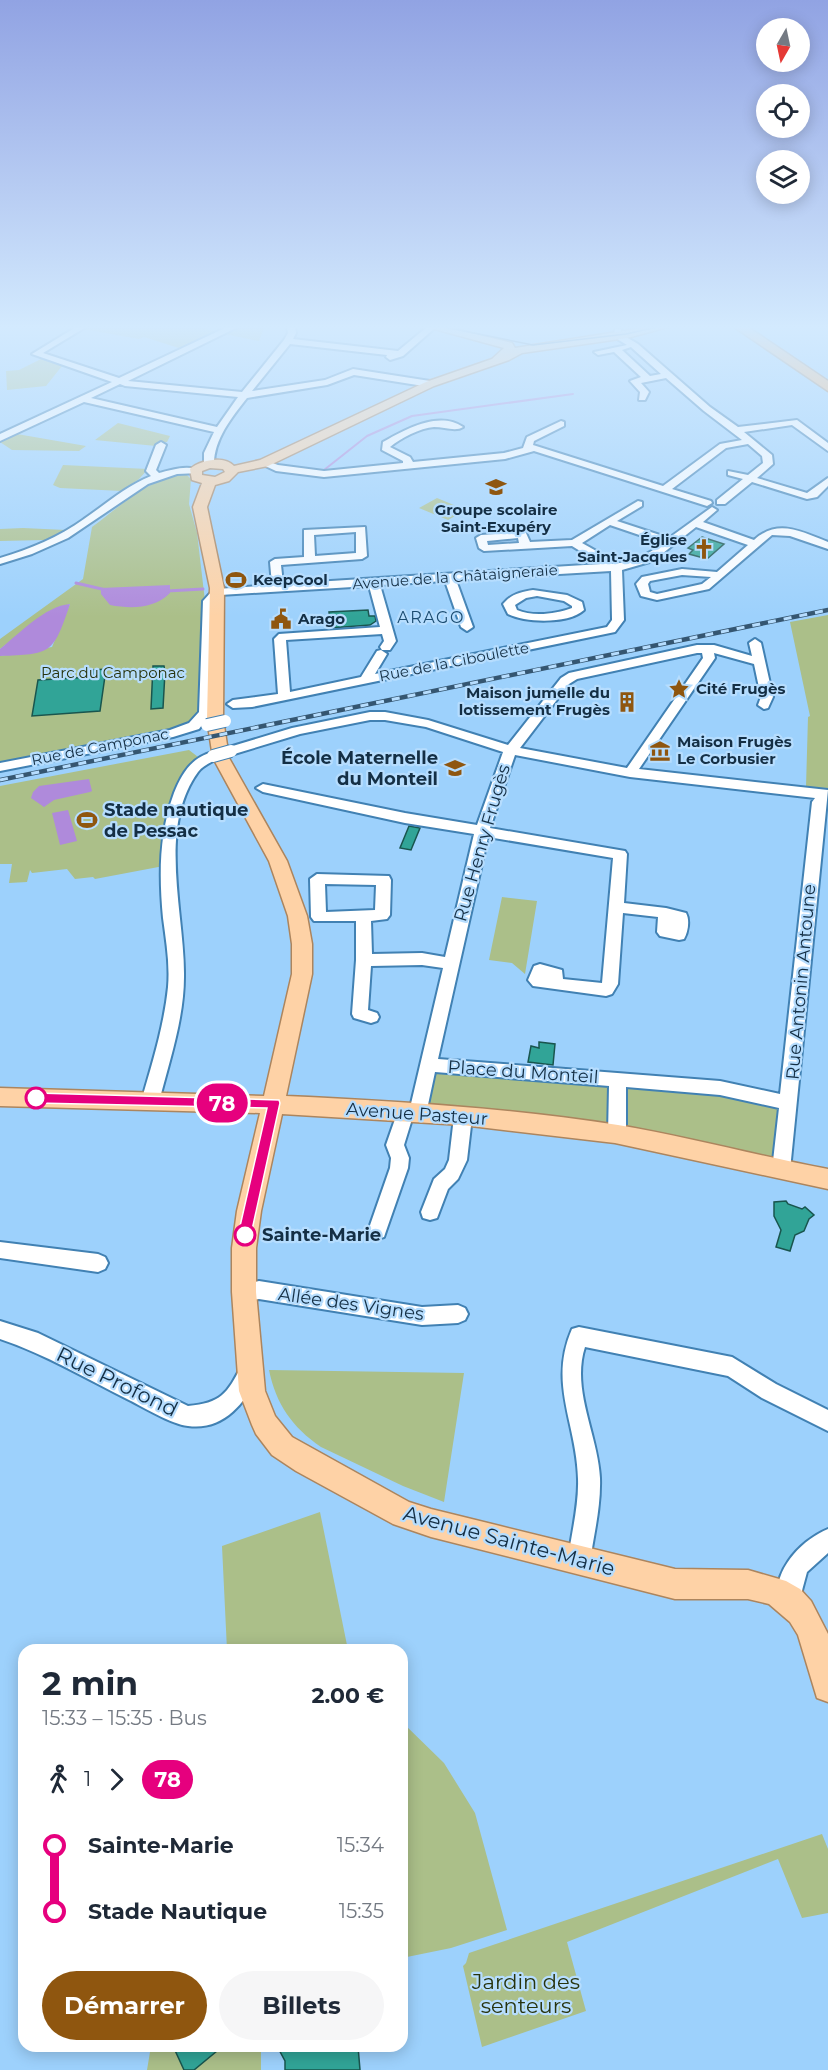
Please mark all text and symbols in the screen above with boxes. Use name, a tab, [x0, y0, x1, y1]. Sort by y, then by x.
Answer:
north arrow	[756, 18, 810, 72]
map controls	[756, 18, 810, 204]
button: locate	[756, 84, 810, 138]
button: layers	[756, 150, 810, 204]
school or university icon: Groupe scolaire Saint-Exupéry	[484, 475, 508, 499]
place label: Groupe scolaire Saint-Exupéry	[435, 500, 557, 536]
place label: Église Saint-Jacques	[577, 530, 687, 566]
church icon: Église Saint-Jacques	[692, 537, 716, 561]
street label: Avenue de la Châtaigneraie	[352, 560, 558, 593]
sports icon: KeepCool	[224, 568, 248, 592]
place label: KeepCool	[253, 570, 328, 589]
public building icon: Arago	[269, 607, 293, 631]
district label: ARAGO	[397, 608, 465, 627]
place label: Arago	[297, 609, 345, 628]
street label: Rue de la Ciboulette	[377, 638, 530, 685]
park label: Parc du Camponac	[41, 663, 185, 682]
place icon: Cité Frugès	[667, 677, 691, 701]
place label: Cité Frugès	[696, 679, 786, 698]
place label: Maison jumelle du lotissement Frugès	[459, 683, 610, 719]
building icon: Maison jumelle du lotissement Frugès	[615, 690, 639, 714]
street label: Rue de Camponac	[30, 724, 170, 769]
place label: Maison Frugès Le Corbusier	[677, 732, 792, 768]
museum icon: Maison Frugès Le Corbusier	[648, 739, 672, 763]
place label: École Maternelle du Monteil	[281, 747, 438, 790]
school or university icon: École Maternelle du Monteil	[443, 756, 467, 780]
street label: Rue Henry Frugès	[449, 762, 515, 924]
place label: Stade nautique de Pessac	[104, 799, 248, 842]
sports icon: Stade nautique de Pessac	[75, 808, 99, 832]
street label: Rue Antonin Antoune	[781, 883, 821, 1081]
street label: Place du Monteil	[447, 1056, 599, 1088]
line badge: 78	[195, 1084, 249, 1122]
unlabelled marker	[25, 1087, 47, 1109]
text: 78	[209, 1091, 235, 1116]
street label: Avenue Pasteur	[345, 1098, 489, 1130]
marker: Sainte-Marie	[234, 1224, 256, 1246]
place label: Sainte-Marie	[262, 1224, 381, 1246]
street label: Allée des Vignes	[277, 1283, 425, 1325]
street label: Rue Profond	[52, 1341, 182, 1422]
street label: Avenue Sainte-Marie	[401, 1500, 618, 1581]
text: 2 min	[42, 1663, 138, 1703]
text: 2.00 €	[311, 1682, 384, 1709]
text: 15:33 – 15:35 · Bus	[42, 1706, 207, 1730]
icon: walk	[42, 1763, 75, 1796]
icon: forward	[100, 1763, 133, 1796]
text: 1	[84, 1767, 91, 1791]
text: 78	[154, 1767, 181, 1792]
text: Sainte-Marie	[88, 1832, 234, 1859]
text: 15:34	[337, 1833, 384, 1857]
text: Stade Nautique	[88, 1898, 267, 1925]
text: 15:35	[339, 1899, 384, 1923]
park label: Jardin des senteurs	[471, 1969, 580, 2018]
button: Démarrer	[42, 1971, 207, 2040]
button: Billets	[219, 1971, 384, 2040]

